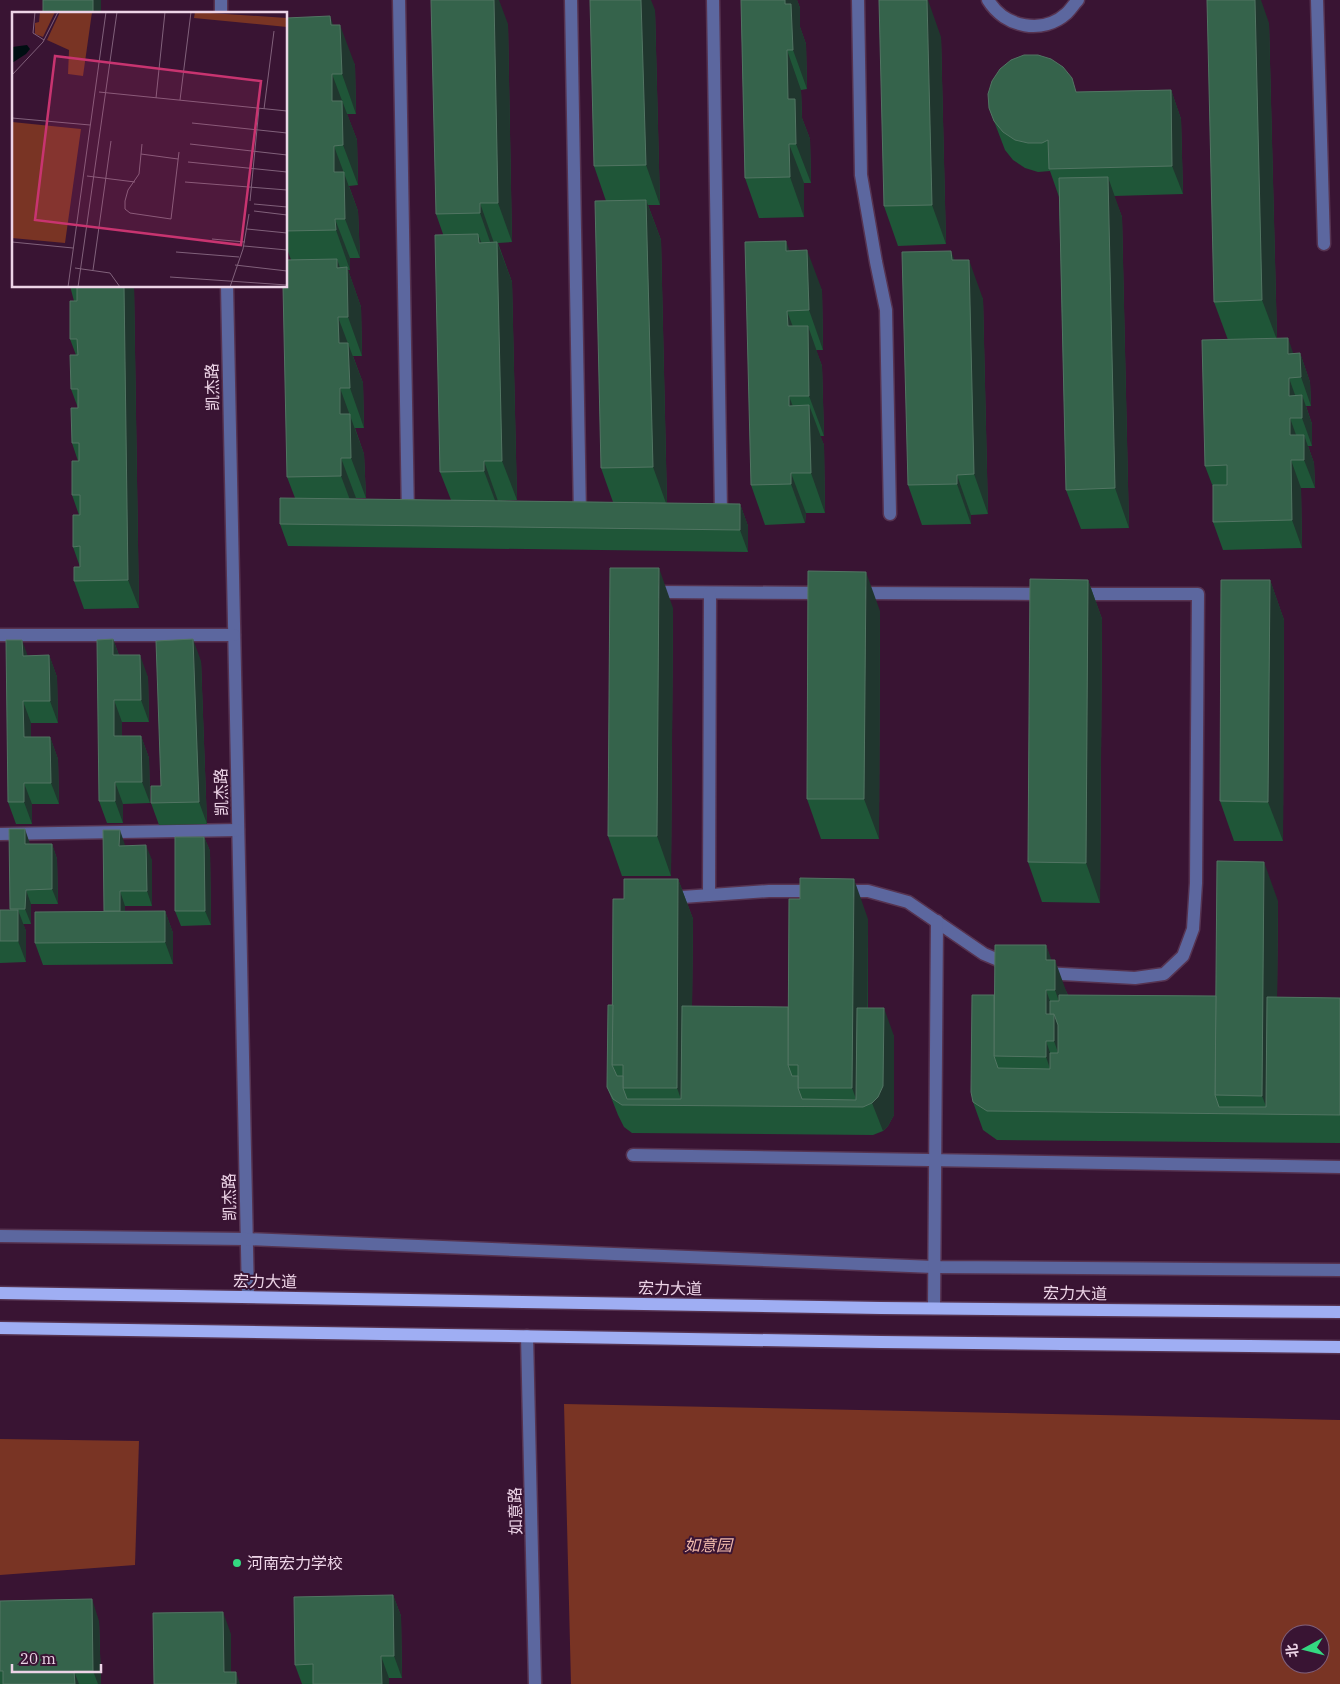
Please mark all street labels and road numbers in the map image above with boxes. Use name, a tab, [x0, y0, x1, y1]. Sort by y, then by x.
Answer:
street label: 凯杰路	[202, 363, 222, 411]
street label: 凯杰路	[211, 768, 231, 816]
street label: 凯杰路	[219, 1173, 239, 1221]
street label: 宏力大道	[233, 1270, 297, 1292]
street label: 宏力大道	[638, 1277, 702, 1299]
street label: 宏力大道	[1043, 1282, 1107, 1304]
street label: 如意路	[505, 1487, 525, 1535]

